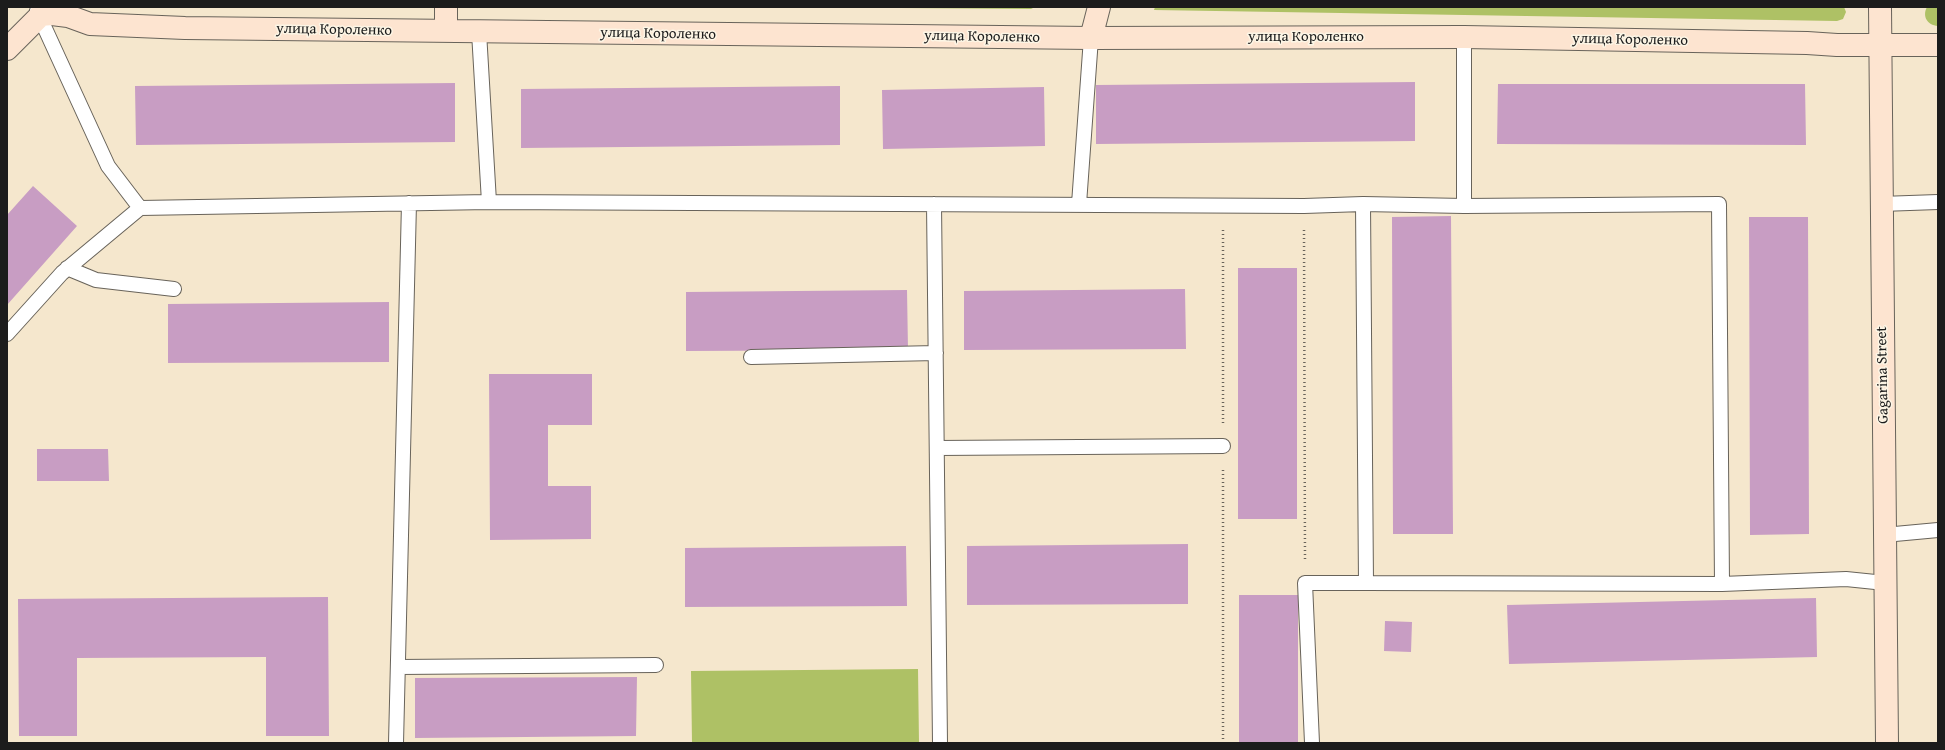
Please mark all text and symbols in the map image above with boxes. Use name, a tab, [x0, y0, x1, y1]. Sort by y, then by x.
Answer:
street label: улица Короленко	[276, 20, 392, 40]
street label: улица Короленко	[600, 24, 716, 44]
street label: улица Короленко	[924, 27, 1040, 47]
street label: улица Короленко	[1248, 28, 1364, 46]
street label: улица Короленко	[1572, 30, 1688, 50]
street label: Gagarina Street	[1873, 326, 1893, 424]

